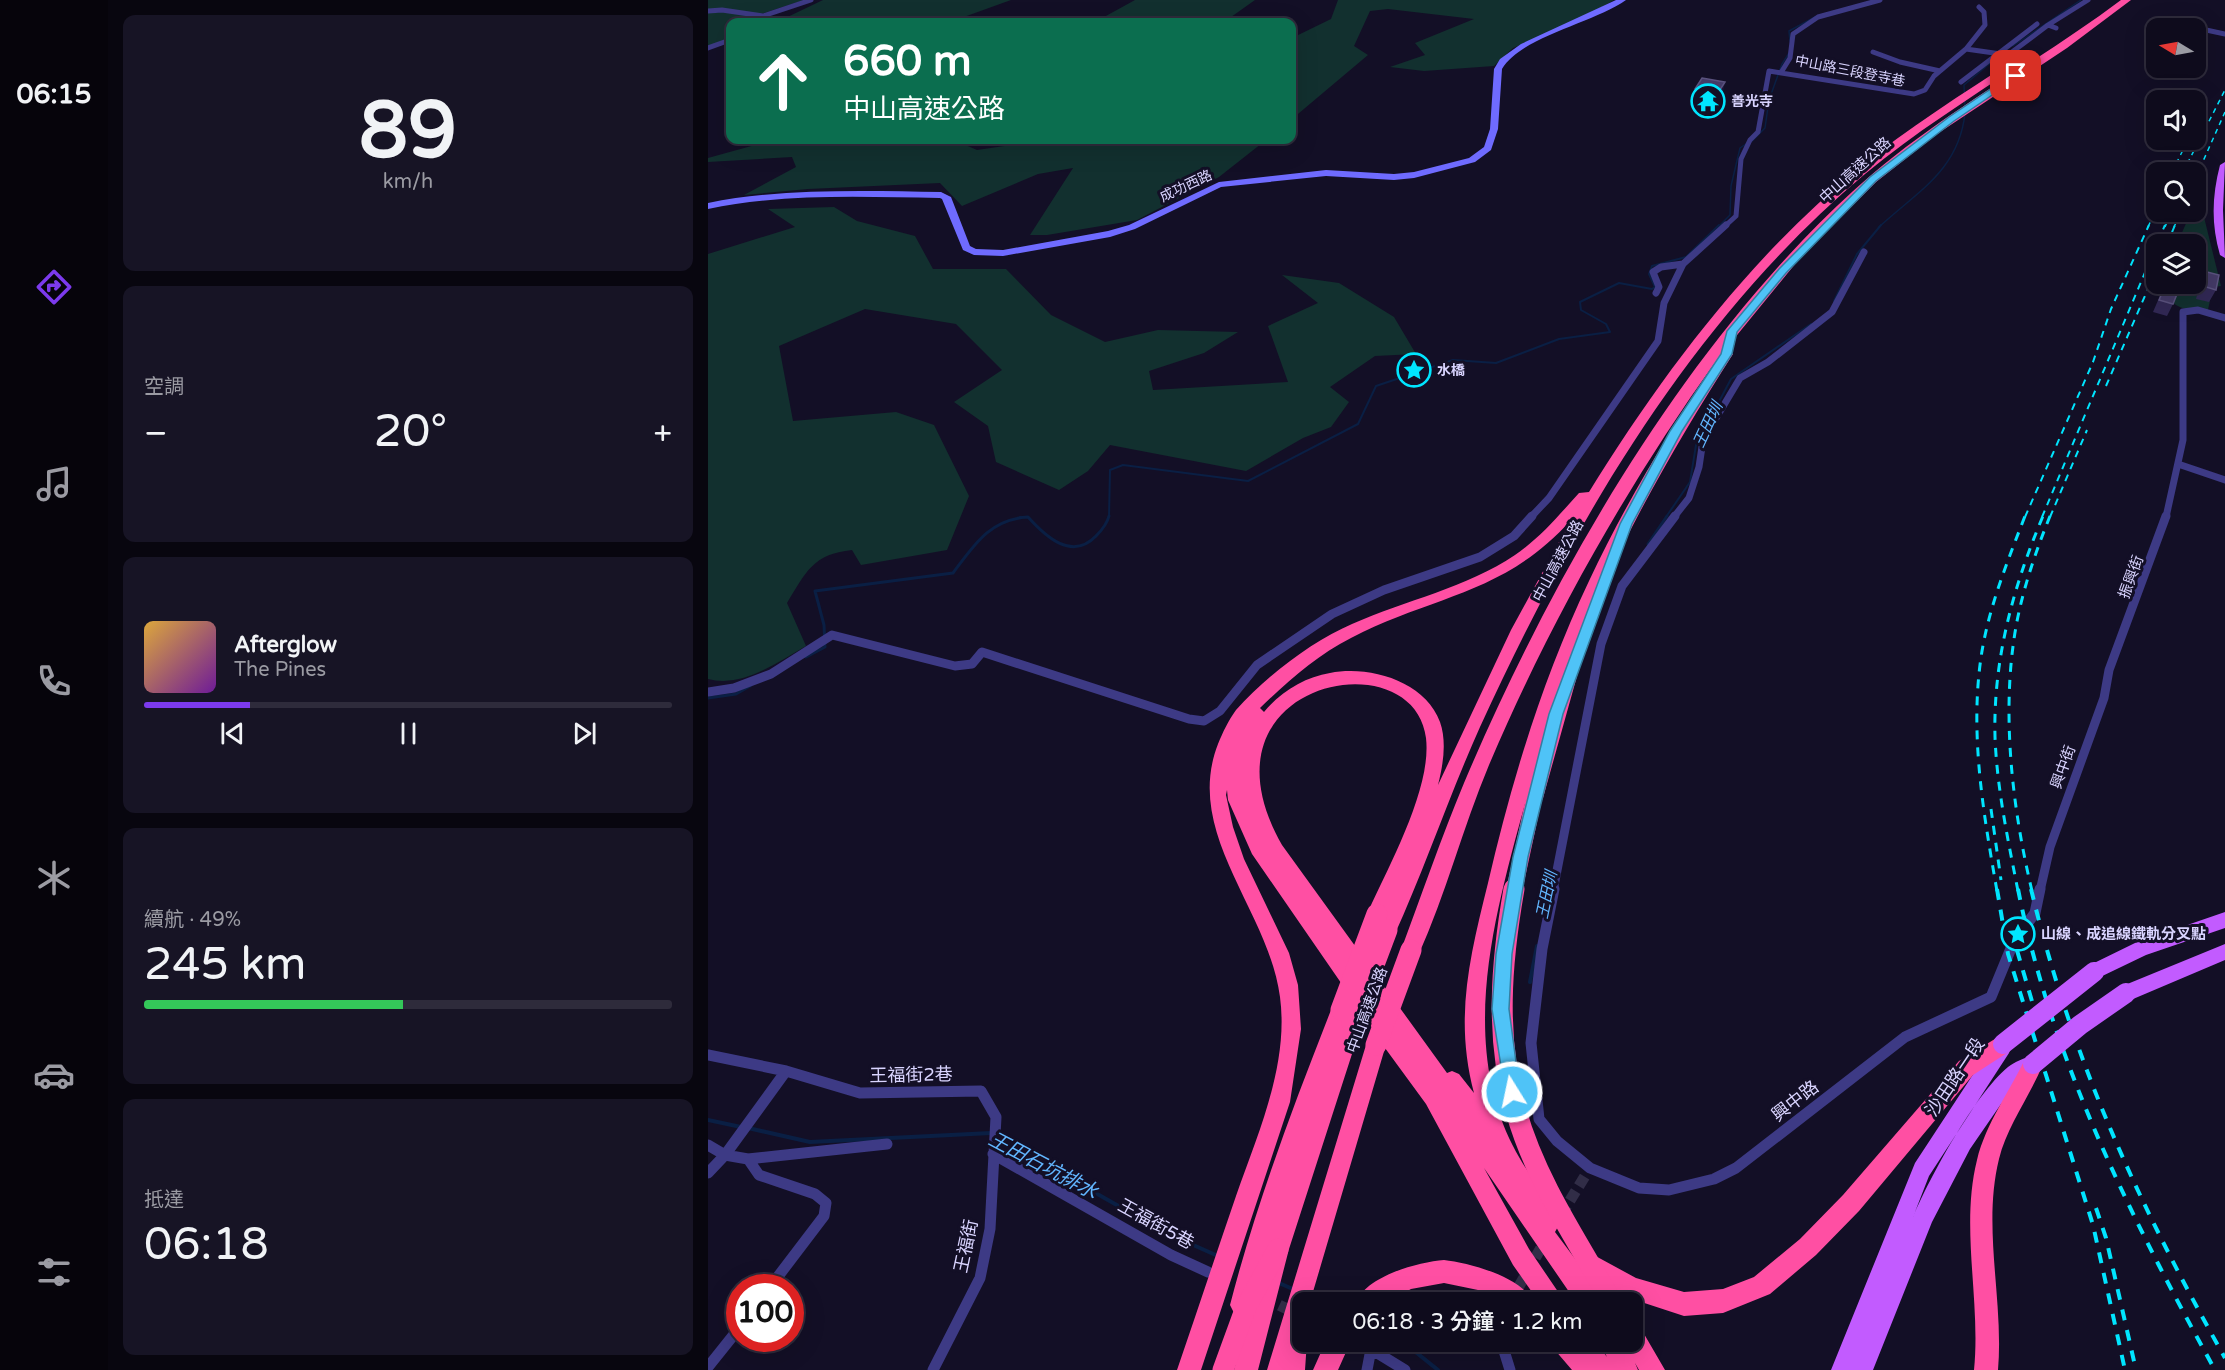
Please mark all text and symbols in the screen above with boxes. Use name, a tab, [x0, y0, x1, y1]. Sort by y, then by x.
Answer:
north arrow	[2146, 18, 2206, 78]
map controls	[2146, 18, 2206, 294]
text: 660 m	[843, 36, 972, 87]
icon: ahead	[744, 42, 822, 120]
pin	[1990, 50, 2041, 101]
street label: 中山路三段登寺巷	[1793, 52, 1907, 90]
icon: arrive	[1999, 59, 2032, 92]
text: 06:15	[17, 78, 91, 111]
temple icon: 善光寺	[1690, 83, 1726, 119]
text: 89	[359, 84, 457, 178]
button: sound	[2146, 90, 2206, 150]
text: 中山高速公路	[843, 93, 1005, 126]
place label: 善光寺	[1731, 93, 1773, 110]
street label: 中山高速公路	[1816, 133, 1894, 207]
button: search	[2146, 162, 2206, 222]
street label: 成功西路	[1157, 166, 1215, 206]
text: km/h	[383, 170, 433, 194]
button: layers	[2146, 234, 2206, 294]
icon: directions	[33, 266, 75, 308]
place icon: 水橋	[1396, 352, 1432, 388]
place label: 水橋	[1437, 362, 1465, 379]
text: 空調	[144, 375, 184, 399]
water label: 王田圳	[1689, 397, 1728, 451]
text: 20°	[374, 405, 447, 459]
text: −	[144, 414, 168, 453]
text: +	[653, 414, 672, 453]
icon: music	[33, 463, 75, 505]
street label: 中山高速公路	[1529, 517, 1587, 605]
street label: 振興街	[2115, 553, 2147, 601]
text: Afterglow	[234, 632, 337, 658]
text: The Pines	[234, 658, 326, 682]
icon: phone	[33, 660, 75, 702]
icon: previous	[216, 717, 249, 750]
icon: pause	[392, 717, 425, 750]
icon: next	[568, 717, 601, 750]
street label: 興中街	[2047, 743, 2079, 791]
icon: climate	[33, 857, 75, 899]
water label: 王田圳	[1532, 867, 1562, 921]
text: 續航 · 49%	[144, 908, 241, 932]
place icon: 山線、成追線鐵軌分叉點	[2000, 916, 2036, 952]
place label: 山線、成追線鐵軌分叉點	[2041, 925, 2206, 943]
text: 245 km	[144, 938, 306, 992]
street label: 中山高速公路	[1343, 965, 1391, 1055]
street label: 沙田路一段	[1921, 1034, 1989, 1120]
icon: car	[33, 1054, 75, 1096]
position arrow	[1480, 1060, 1544, 1124]
street label: 王福街2巷	[869, 1063, 953, 1087]
street label: 興中路	[1767, 1076, 1823, 1126]
water label: 王田石坑排水	[984, 1127, 1102, 1205]
text: 抵達	[144, 1188, 184, 1212]
street label: 王福街5巷	[1114, 1194, 1198, 1254]
street label: 王福街	[950, 1217, 982, 1275]
text: 06:18	[144, 1218, 269, 1272]
icon: filters	[33, 1251, 75, 1293]
speed limit sign: 100	[726, 1274, 804, 1352]
text: 06:18 · 3 分鐘 · 1.2 km	[1352, 1309, 1583, 1335]

